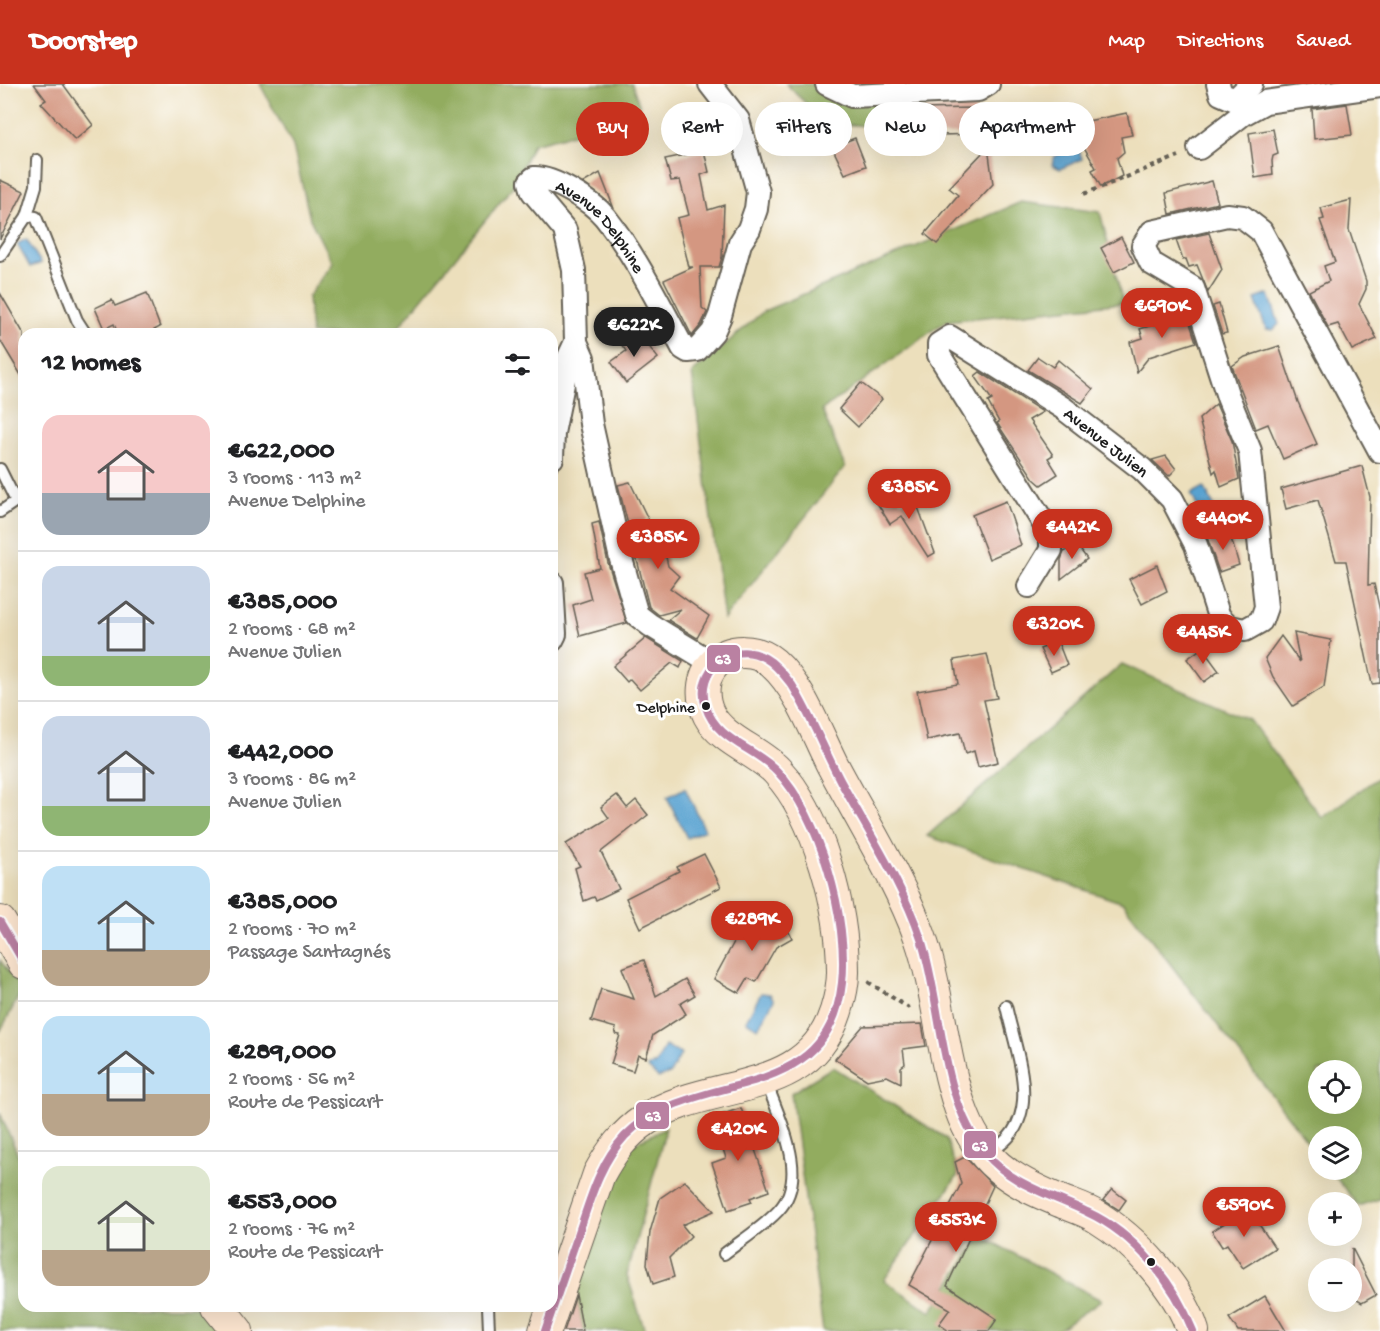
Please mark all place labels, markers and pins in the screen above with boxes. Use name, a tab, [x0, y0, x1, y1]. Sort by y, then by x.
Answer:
pin: €690K	[1120, 288, 1204, 339]
pin: €622K	[592, 307, 676, 358]
pin: €385K	[867, 469, 951, 520]
pin: €440K	[1181, 500, 1265, 551]
pin: €442K	[1030, 509, 1114, 560]
pin: €385K	[616, 519, 700, 570]
pin: €320K	[1012, 606, 1096, 657]
pin: €445K	[1161, 614, 1245, 665]
place label: Delphine	[636, 700, 696, 719]
marker: Delphine	[700, 700, 712, 712]
pin: €289K	[710, 901, 794, 952]
pin: €420K	[696, 1111, 780, 1162]
pin: €590K	[1202, 1187, 1286, 1238]
pin: €553K	[914, 1202, 998, 1253]
unlabelled marker	[1145, 1256, 1157, 1268]

